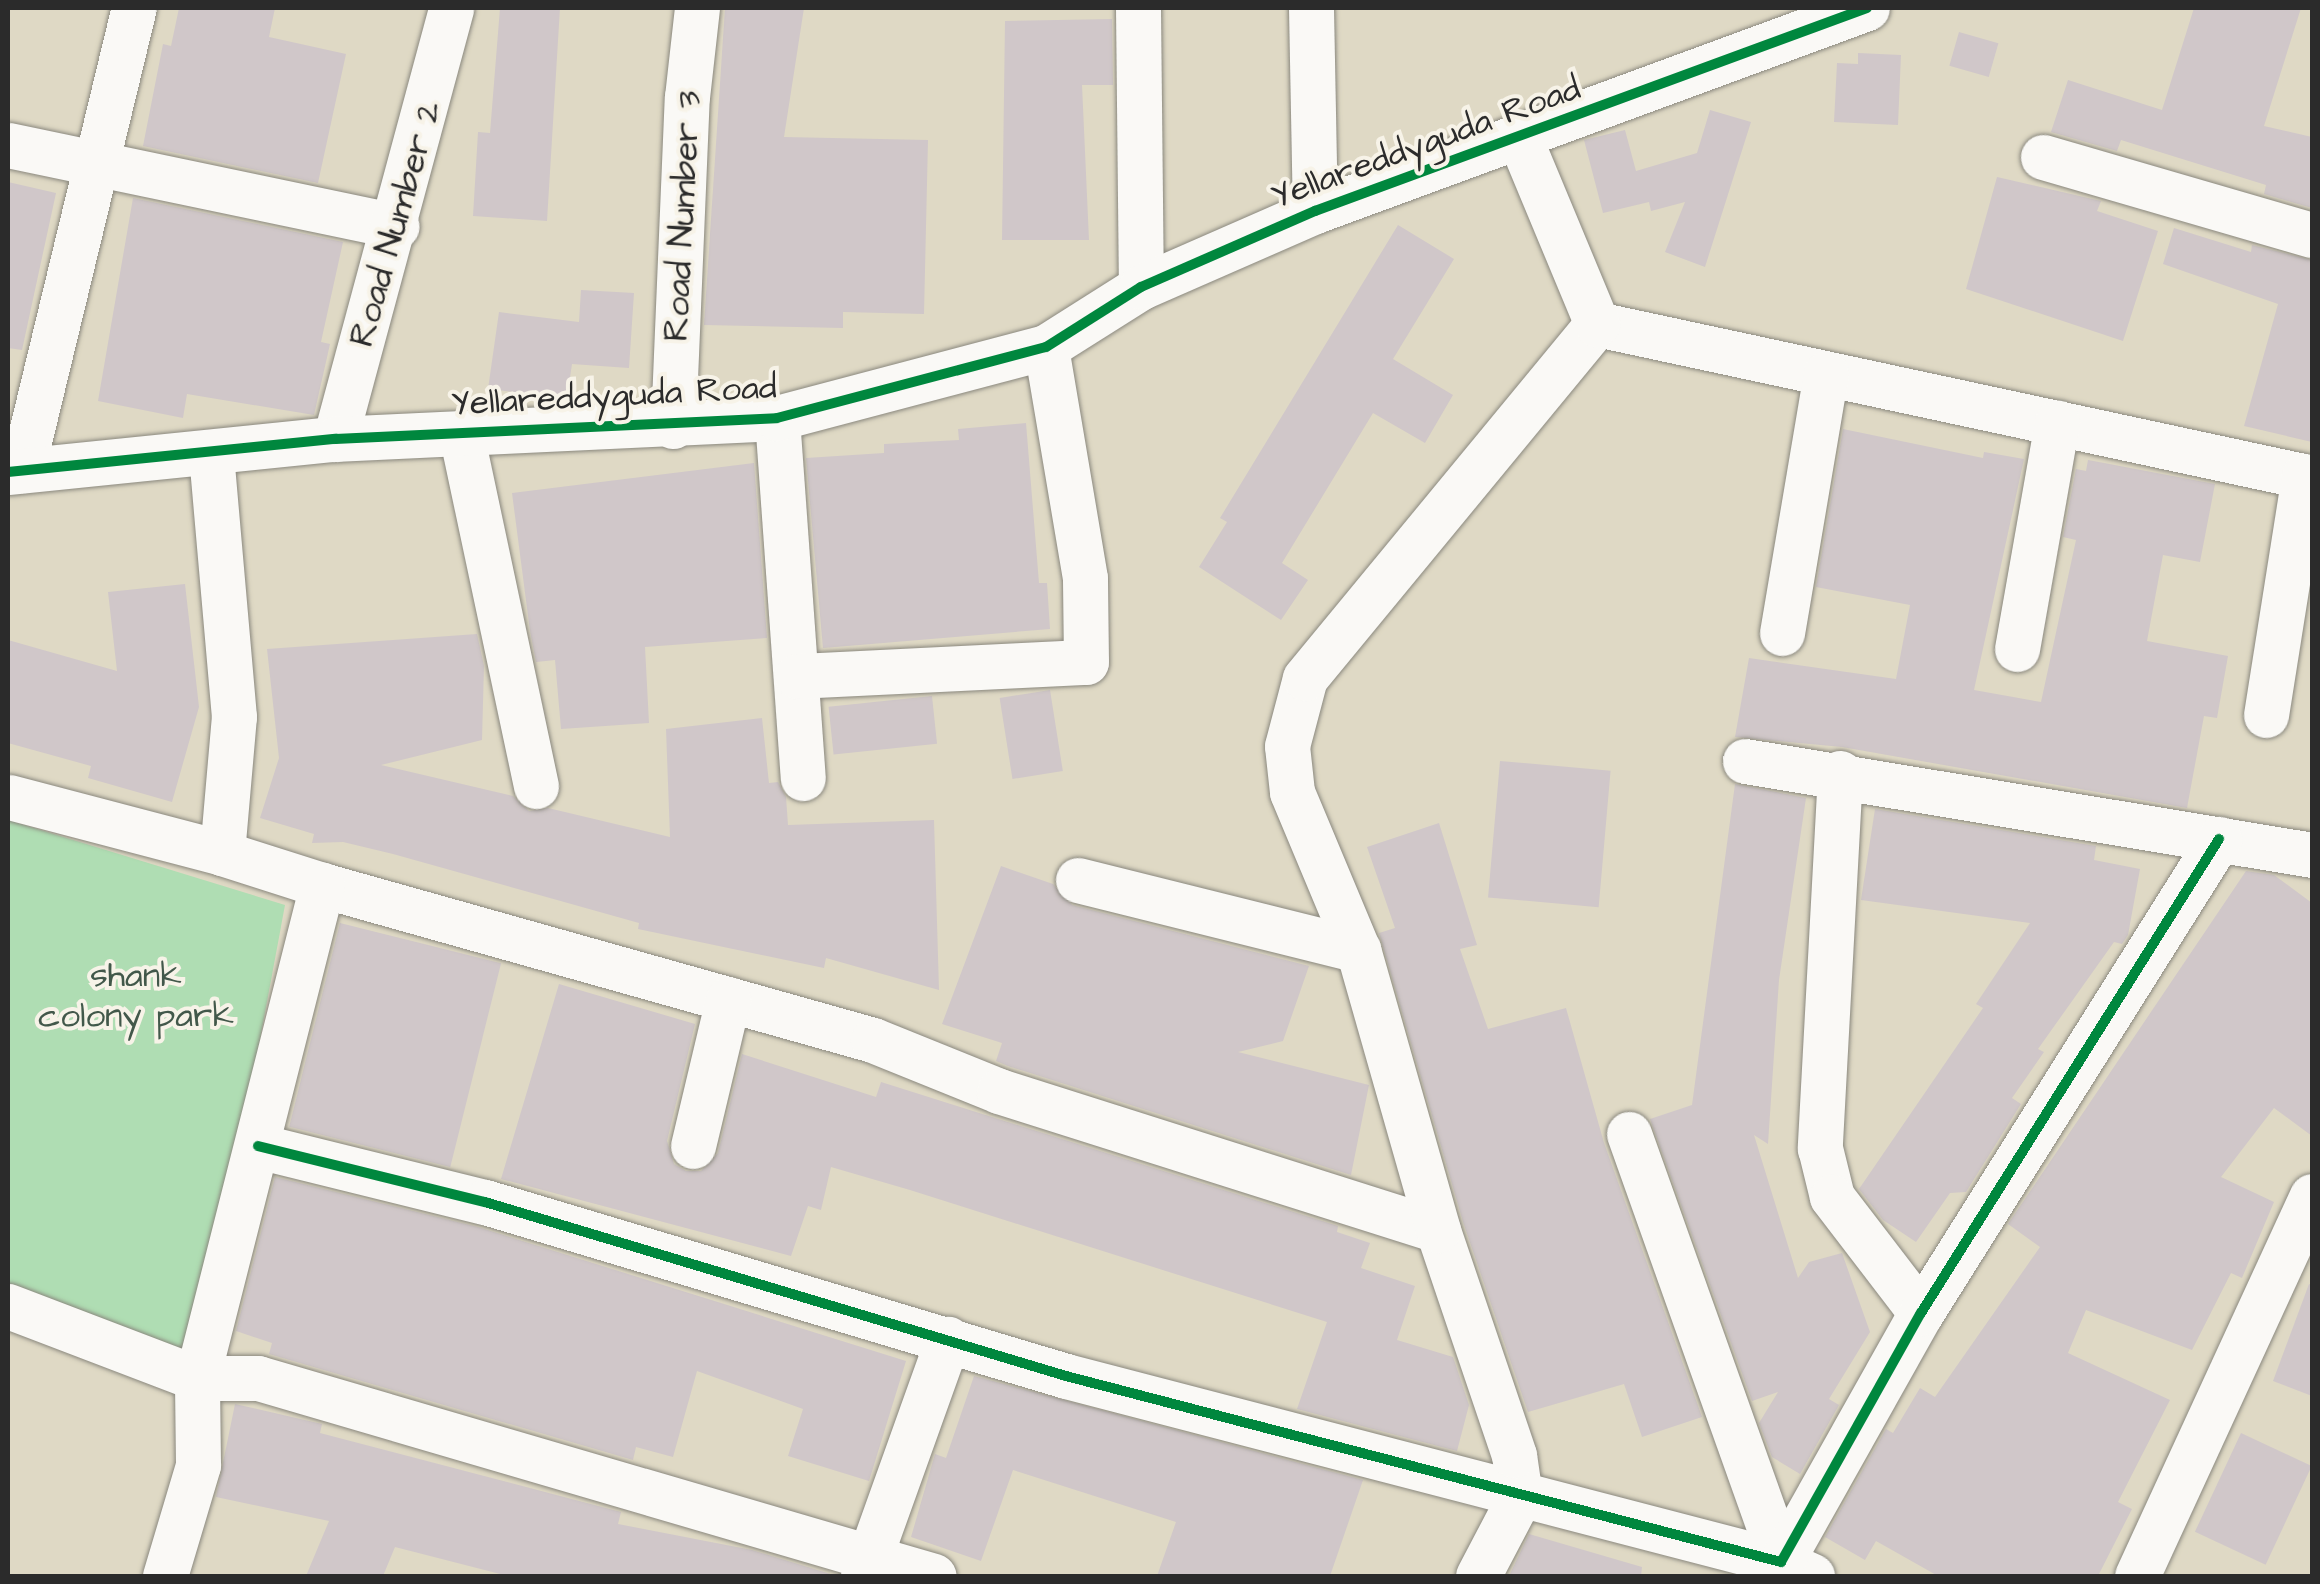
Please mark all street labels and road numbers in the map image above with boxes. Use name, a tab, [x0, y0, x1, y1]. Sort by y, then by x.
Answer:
street label: Yellareddyguda Road	[1266, 68, 1586, 218]
street label: Road Number 3	[655, 90, 711, 342]
street label: Road Number 2	[341, 96, 451, 352]
street label: Yellareddyguda Road	[450, 367, 778, 425]

